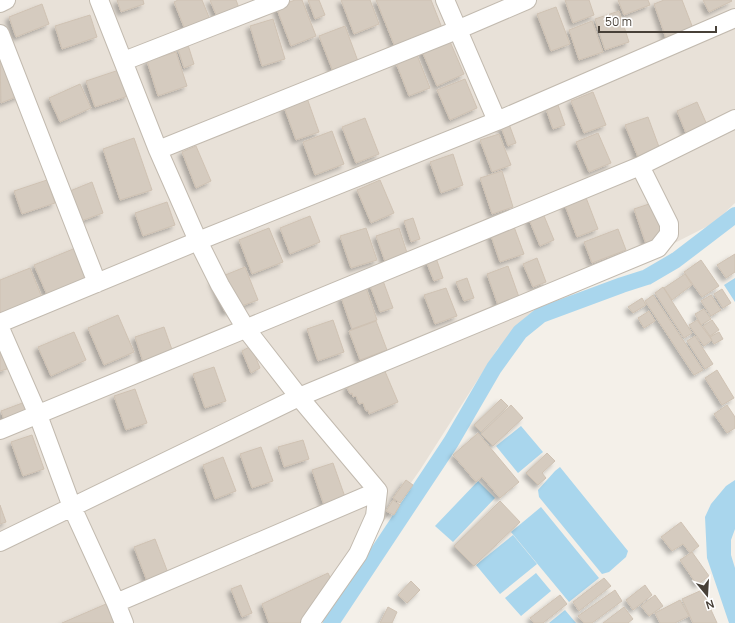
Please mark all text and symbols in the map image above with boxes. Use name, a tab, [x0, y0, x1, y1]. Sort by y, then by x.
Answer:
scale bar	[599, 8, 716, 34]
text: 50 m	[605, 13, 632, 30]
north arrow	[687, 575, 727, 615]
text: N	[704, 597, 716, 613]

